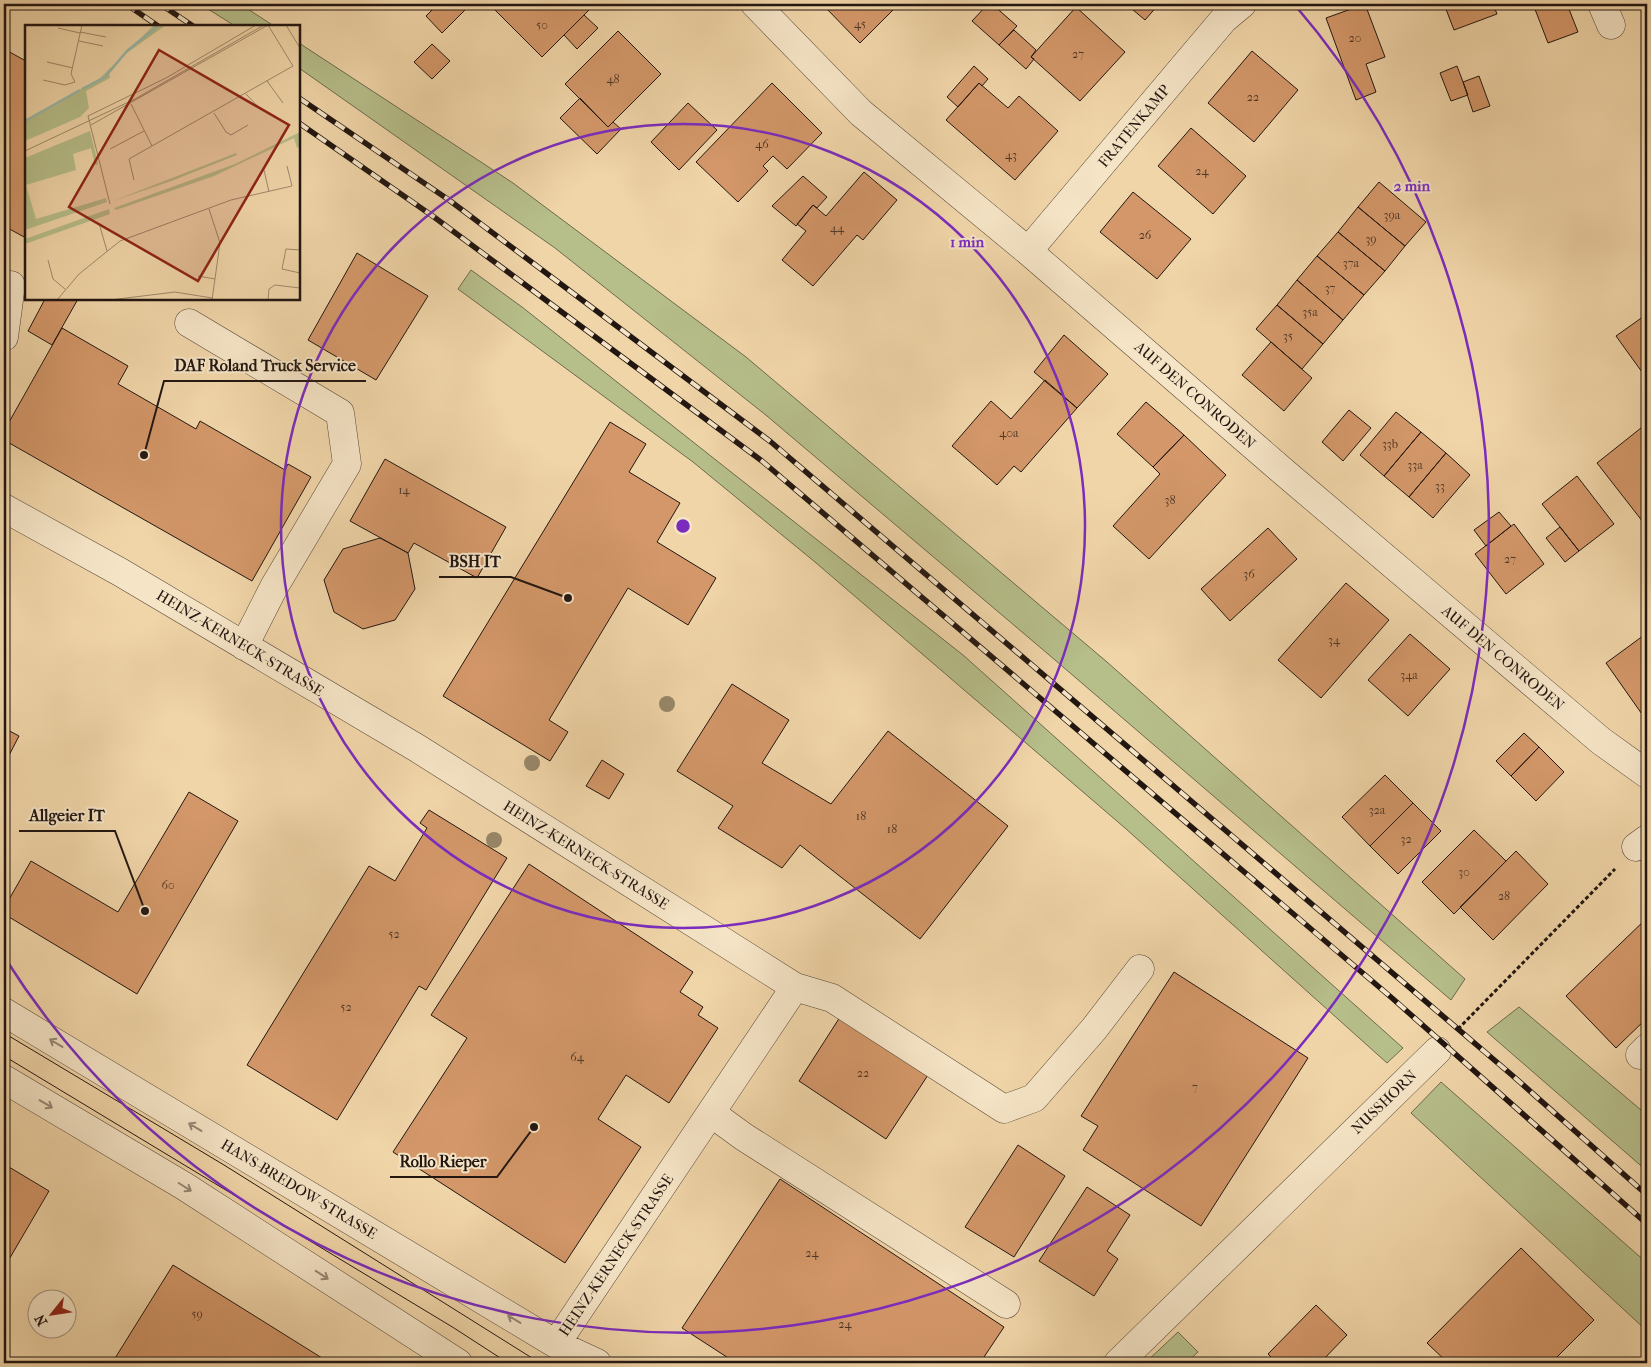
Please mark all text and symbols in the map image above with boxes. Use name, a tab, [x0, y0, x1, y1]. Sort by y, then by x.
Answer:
house number: 45	[854, 17, 866, 31]
house number: 50	[536, 18, 548, 32]
inset map	[25, 25, 300, 300]
house number: 20	[1349, 31, 1361, 45]
house number: 27	[1072, 47, 1084, 61]
house number: 48	[606, 72, 620, 86]
street label: FRATENKAMP	[1094, 81, 1174, 171]
house number: 22	[1247, 90, 1259, 104]
house number: 46	[755, 137, 769, 151]
house number: 43	[1005, 148, 1017, 162]
house number: 24	[1195, 164, 1210, 178]
text: 2 min	[1394, 177, 1431, 195]
house number: 39a	[1384, 208, 1401, 222]
house number: 44	[830, 221, 845, 235]
house number: 26	[1139, 228, 1152, 242]
house number: 39	[1365, 232, 1377, 246]
text: 1 min	[950, 233, 984, 251]
house number: 37a	[1343, 256, 1360, 270]
house number: 37	[1325, 281, 1336, 295]
house number: 35a	[1302, 305, 1318, 319]
house number: 35	[1283, 329, 1293, 343]
street label: AUF DEN CONRODEN	[1130, 337, 1260, 453]
callout: DAF Roland Truck Service	[164, 350, 366, 381]
text: DAF Roland Truck Service	[174, 356, 356, 375]
house number: 40a	[999, 426, 1019, 440]
house number: 33b	[1382, 437, 1398, 451]
house number: 33a	[1407, 458, 1423, 472]
house number: 33	[1435, 479, 1445, 493]
house number: 14	[398, 483, 411, 497]
house number: 38	[1165, 493, 1175, 507]
centre of rings	[674, 517, 692, 535]
callout: BSH IT	[439, 546, 511, 577]
text: BSH IT	[449, 552, 502, 571]
house number: 27	[1504, 552, 1516, 566]
house number: 36	[1243, 567, 1255, 581]
street label: HEINZ-KERNECK-STRASSE	[153, 586, 327, 700]
street label: AUF DEN CONRODEN	[1437, 601, 1568, 715]
house number: 34	[1328, 633, 1341, 647]
house number: 34a	[1400, 668, 1418, 682]
street label: HEINZ-KERNECK-STRASSE	[500, 797, 672, 913]
callout: Allgeier IT	[19, 800, 115, 831]
house number: 32a	[1369, 803, 1386, 817]
text: Allgeier IT	[28, 806, 106, 826]
house number: 18	[856, 809, 866, 823]
house number: 18	[887, 822, 897, 836]
house number: 32	[1400, 832, 1412, 846]
house number: 30	[1458, 865, 1470, 879]
house number: 60	[161, 878, 175, 892]
house number: 28	[1498, 889, 1510, 903]
house number: 52	[388, 927, 400, 941]
house number: 52	[340, 1000, 352, 1014]
one-way arrow	[50, 1038, 64, 1048]
house number: 64	[570, 1050, 585, 1064]
house number: 22	[857, 1066, 869, 1080]
street label: NUSSHORN	[1347, 1066, 1421, 1138]
house number: 7	[1192, 1080, 1198, 1094]
one-way arrow	[38, 1099, 52, 1109]
one-way arrow	[189, 1122, 203, 1132]
street label: HANS-BREDOW-STRASSE	[218, 1135, 380, 1243]
callout: Rollo Rieper	[390, 1146, 497, 1177]
text: Rollo Rieper	[399, 1152, 488, 1172]
street label: HEINZ-KERNECK-STRASSE	[555, 1170, 677, 1340]
one-way arrow	[178, 1182, 192, 1192]
house number: 24	[805, 1246, 820, 1260]
one-way arrow	[315, 1270, 329, 1280]
north arrow	[28, 1290, 78, 1340]
house number: 59	[191, 1307, 203, 1321]
text: N	[31, 1311, 51, 1329]
one-way arrow	[508, 1314, 522, 1324]
house number: 24	[838, 1317, 853, 1331]

